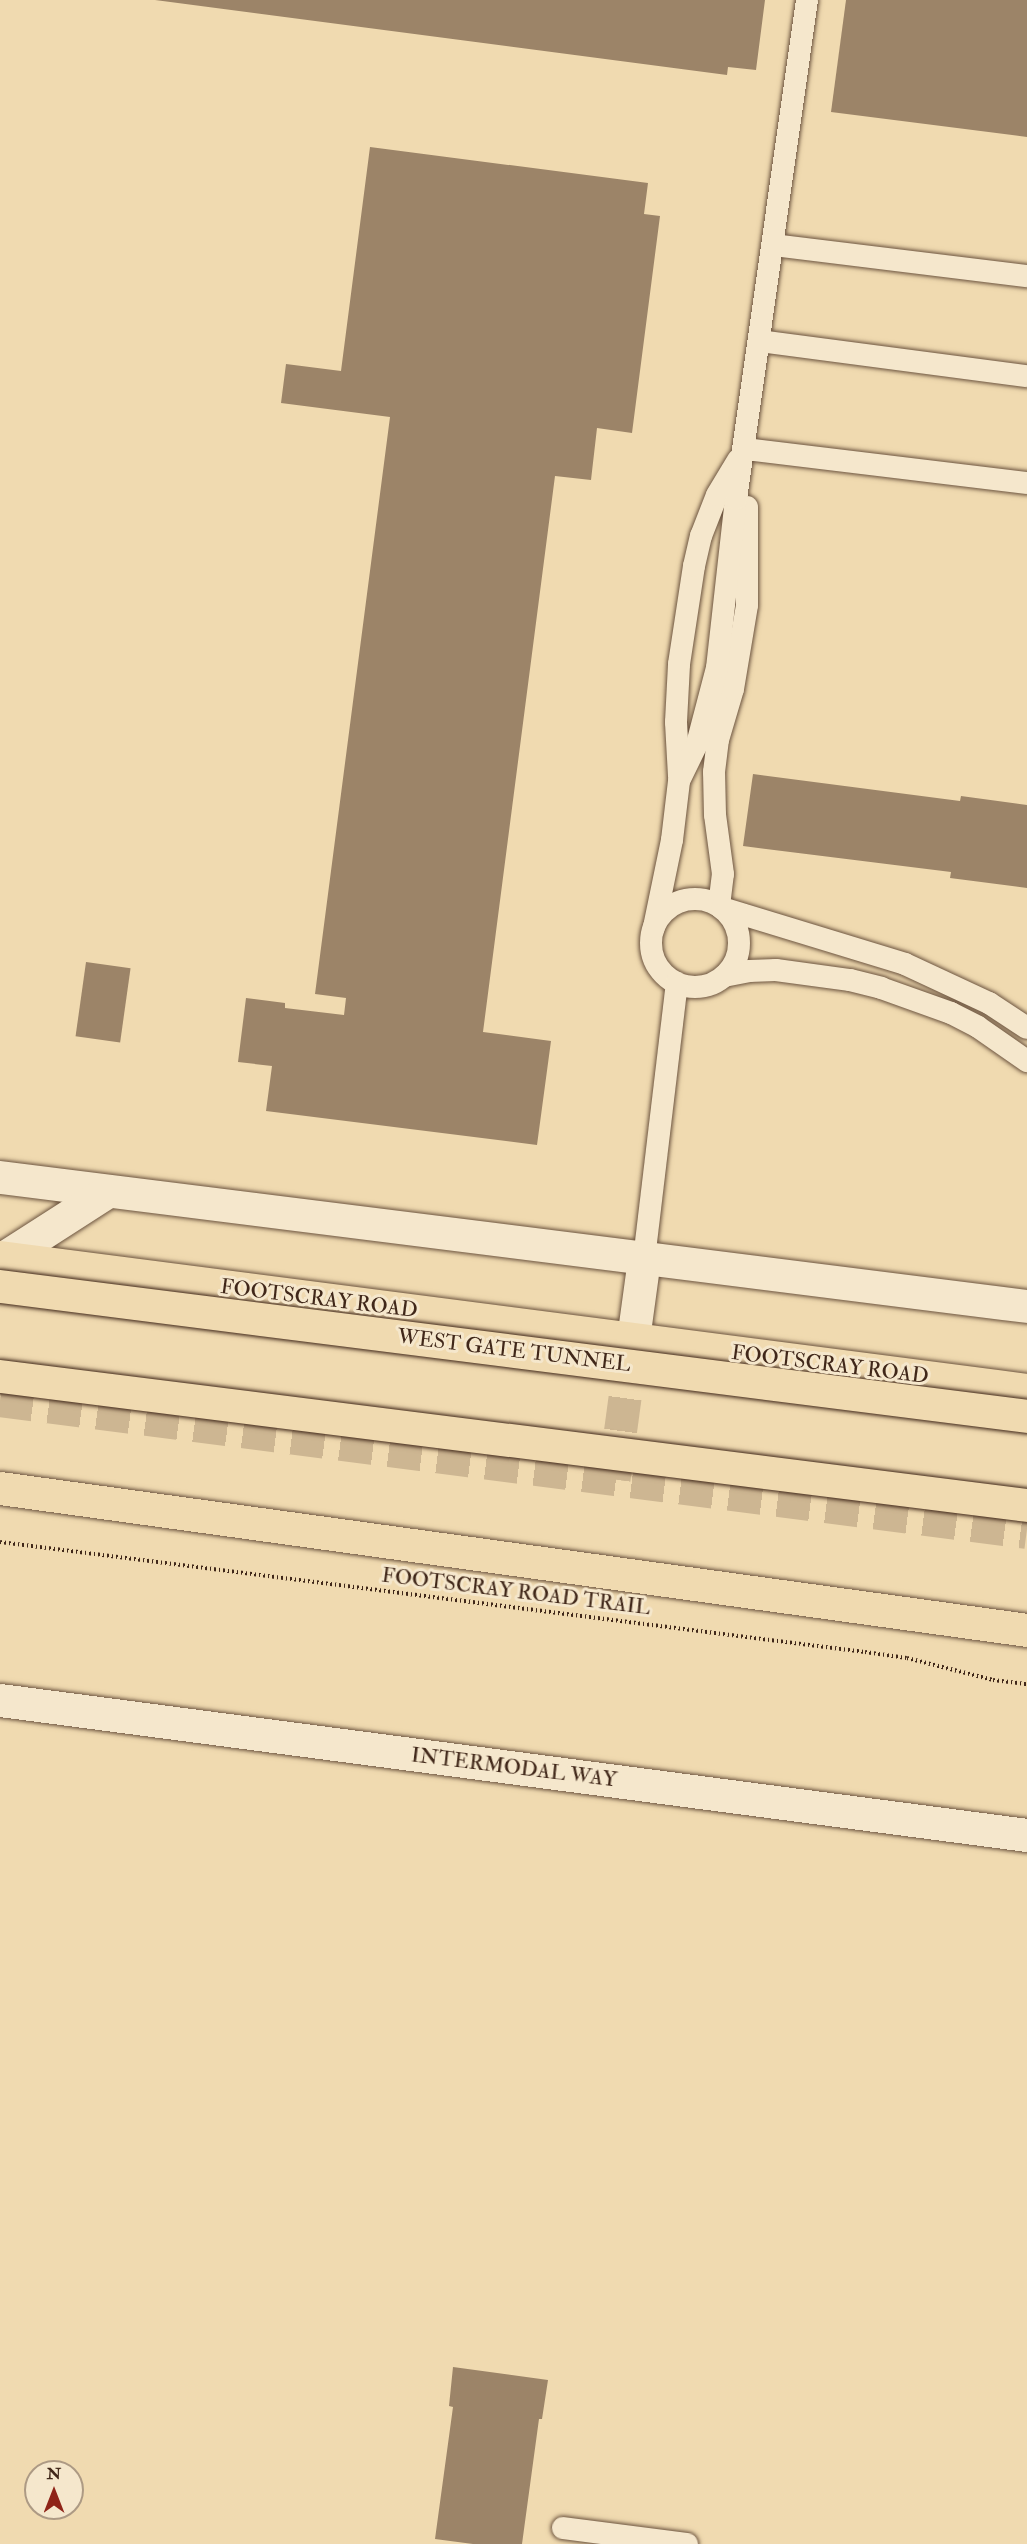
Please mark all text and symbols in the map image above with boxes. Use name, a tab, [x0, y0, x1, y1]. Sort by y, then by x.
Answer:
street label: FOOTSCRAY ROAD	[219, 1274, 419, 1324]
street label: WEST GATE TUNNEL	[396, 1324, 632, 1378]
street label: FOOTSCRAY ROAD	[730, 1340, 930, 1390]
street label: FOOTSCRAY ROAD TRAIL	[380, 1563, 652, 1621]
street label: INTERMODAL WAY	[410, 1743, 618, 1793]
north arrow	[24, 2460, 84, 2520]
text: N	[47, 2464, 61, 2484]

